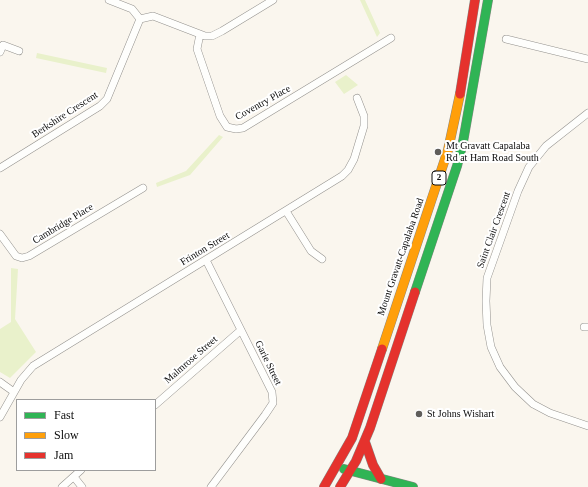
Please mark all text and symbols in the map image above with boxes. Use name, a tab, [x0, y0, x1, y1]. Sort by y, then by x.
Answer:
street label: Coventry Place	[233, 83, 293, 123]
street label: Berkshire Crescent	[30, 89, 100, 141]
place label: Mt Gravatt Capalaba Rd at Ham Road South	[446, 140, 539, 164]
marker: Mt Gravatt Capalaba Rd at Ham Road South	[433, 147, 443, 157]
road number: 2	[432, 171, 446, 185]
street label: Saint Clair Crescent	[475, 190, 513, 270]
street label: Mount Gravatt-Capalaba Road	[375, 197, 427, 317]
street label: Cambridge Place	[31, 201, 95, 247]
street label: Frinton Street	[178, 230, 232, 268]
street label: Malmrose Street	[162, 334, 220, 386]
street label: Garie Street	[252, 339, 284, 387]
legend	[16, 399, 156, 471]
text: Fast	[54, 408, 74, 422]
place label: St Johns Wishart	[427, 408, 494, 420]
marker: St Johns Wishart	[414, 409, 424, 419]
text: Slow	[54, 428, 79, 442]
text: Jam	[54, 448, 73, 462]

